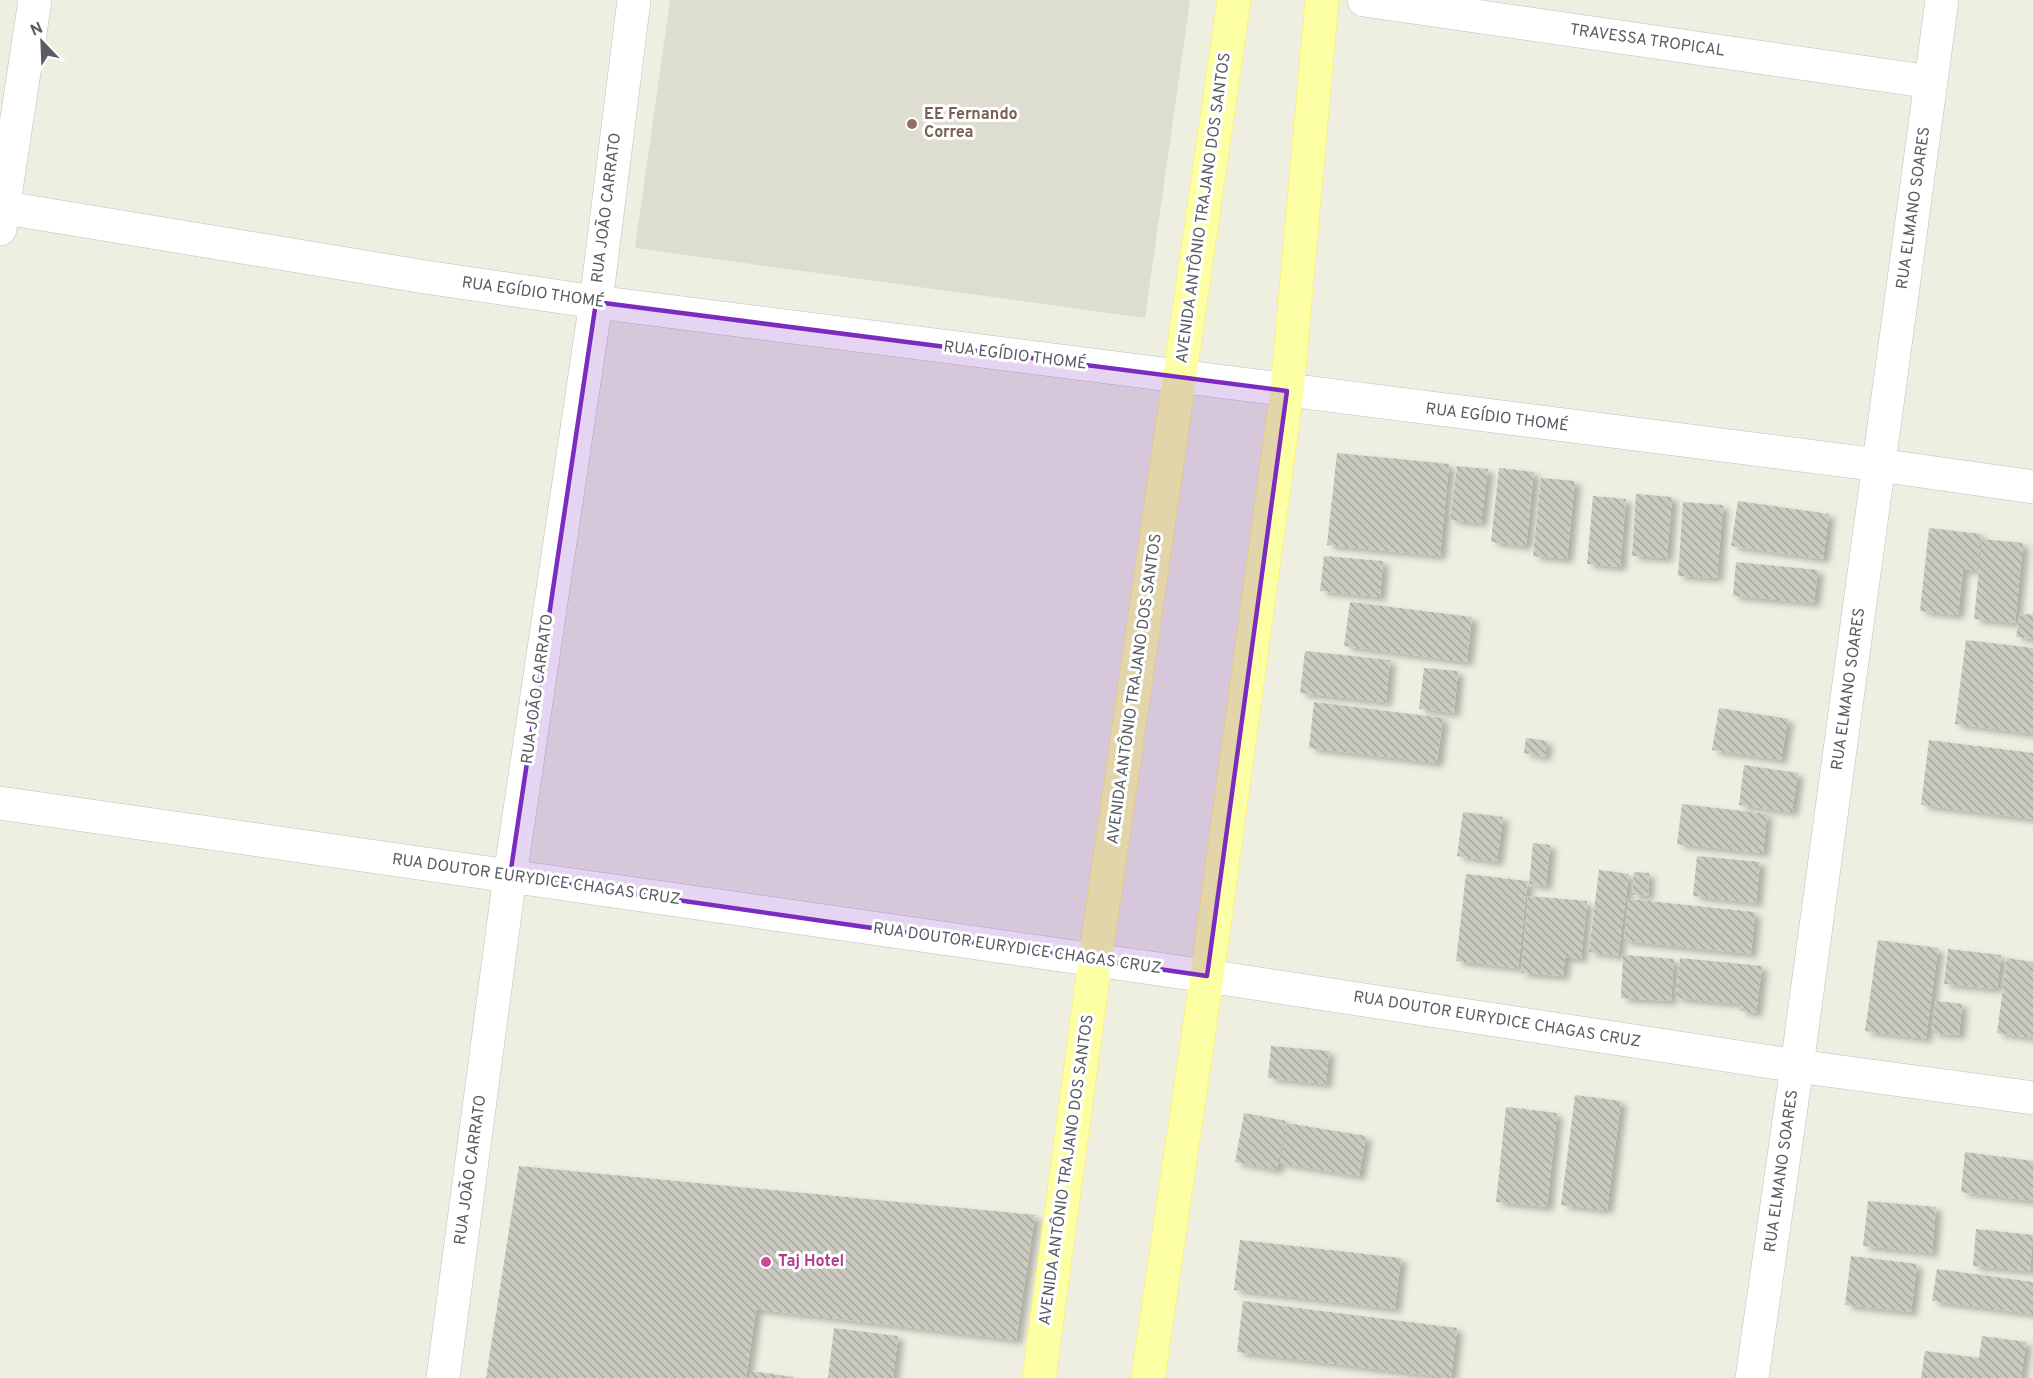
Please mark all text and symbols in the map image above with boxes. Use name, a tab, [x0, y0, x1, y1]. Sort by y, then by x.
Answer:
north arrow	[12, 12, 72, 72]
text: N	[28, 19, 46, 41]
street label: TRAVESSA TROPICAL	[1568, 20, 1726, 62]
street label: AVENIDA ANTÔNIO TRAJANO DOS SANTOS	[1170, 51, 1236, 365]
place label: EE Fernando Correa	[924, 105, 1018, 143]
marker: EE Fernando Correa	[905, 117, 919, 131]
street label: RUA ELMANO SOARES	[1893, 125, 1935, 291]
street label: RUA JOÃO CARRATO	[585, 131, 626, 284]
street label: RUA EGÍDIO THOMÉ	[460, 271, 606, 313]
street label: RUA EGÍDIO THOMÉ	[942, 335, 1088, 375]
street label: RUA EGÍDIO THOMÉ	[1424, 397, 1570, 437]
street label: AVENIDA ANTÔNIO TRAJANO DOS SANTOS	[1101, 532, 1167, 846]
street label: RUA ELMANO SOARES	[1828, 606, 1870, 772]
street label: RUA JOÃO CARRATO	[515, 612, 558, 765]
street label: RUA DOUTOR EURYDICE CHAGAS CRUZ	[391, 850, 681, 910]
street label: RUA DOUTOR EURYDICE CHAGAS CRUZ	[872, 919, 1162, 979]
street label: RUA DOUTOR EURYDICE CHAGAS CRUZ	[1352, 987, 1642, 1053]
street label: AVENIDA ANTÔNIO TRAJANO DOS SANTOS	[1033, 1013, 1099, 1327]
street label: RUA ELMANO SOARES	[1761, 1088, 1803, 1254]
street label: RUA JOÃO CARRATO	[448, 1093, 491, 1246]
place label: Taj Hotel	[778, 1252, 844, 1272]
marker: Taj Hotel	[759, 1255, 773, 1269]

